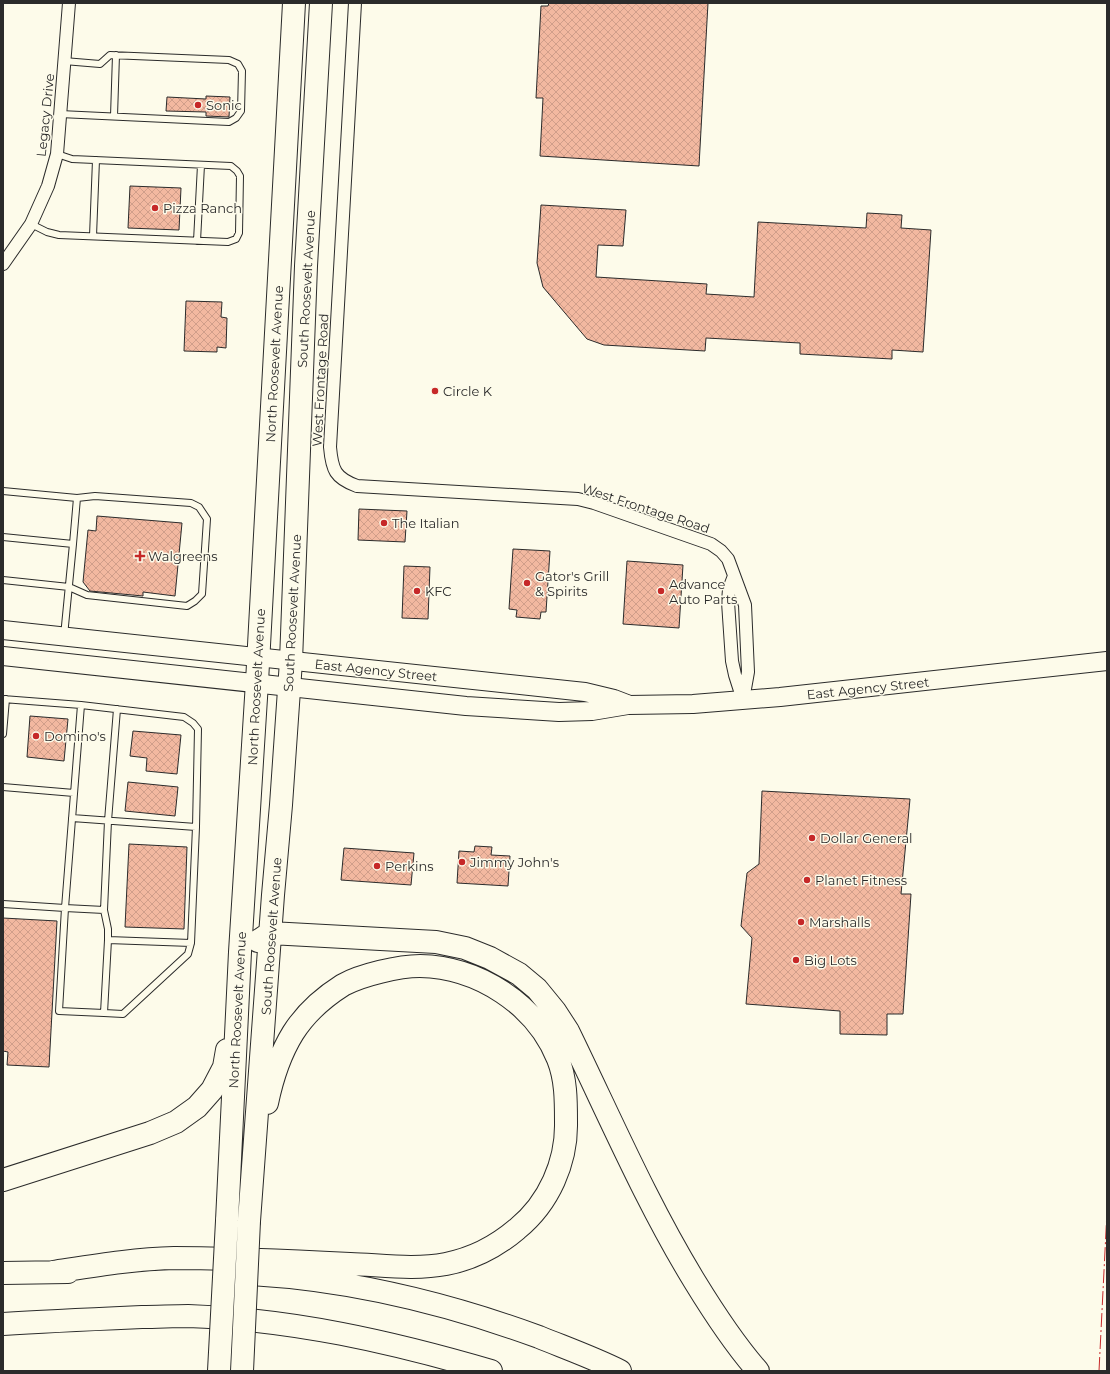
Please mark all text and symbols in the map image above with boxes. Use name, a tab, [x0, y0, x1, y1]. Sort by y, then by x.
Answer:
street label: Legacy Drive	[33, 72, 57, 157]
place label: Sonic	[206, 97, 242, 113]
marker: Sonic	[193, 100, 203, 110]
place label: Pizza Ranch	[163, 200, 242, 216]
marker: Pizza Ranch	[150, 203, 160, 213]
street label: South Roosevelt Avenue	[294, 210, 318, 368]
street label: North Roosevelt Avenue	[262, 285, 286, 443]
street label: West Frontage Road	[309, 313, 331, 447]
place label: Circle K	[443, 383, 493, 399]
marker: Circle K	[430, 386, 440, 396]
street label: West Frontage Road	[580, 480, 712, 536]
place label: The Italian	[392, 515, 460, 531]
marker: The Italian	[379, 518, 389, 528]
street label: South Roosevelt Avenue	[280, 534, 304, 692]
place label: Walgreens	[148, 548, 218, 564]
marker: Walgreens	[135, 551, 145, 561]
place label: Gator's Grill & Spirits	[535, 568, 609, 599]
place label: Advance Auto Parts	[669, 576, 737, 607]
marker: Gator's Grill & Spirits	[522, 578, 532, 588]
place label: KFC	[425, 583, 452, 599]
marker: KFC	[412, 586, 422, 596]
marker: Advance Auto Parts	[656, 586, 666, 596]
street label: North Roosevelt Avenue	[244, 608, 268, 766]
street label: East Agency Street	[314, 656, 438, 684]
street label: East Agency Street	[806, 674, 930, 702]
place label: Domino's	[44, 728, 106, 744]
marker: Domino's	[31, 731, 41, 741]
place label: Dollar General	[820, 830, 913, 846]
marker: Dollar General	[807, 833, 817, 843]
place label: Jimmy John's	[469, 854, 559, 870]
street label: South Roosevelt Avenue	[258, 857, 284, 1015]
marker: Jimmy John's	[457, 857, 467, 867]
place label: Perkins	[385, 858, 434, 874]
marker: Perkins	[372, 861, 382, 871]
place label: Planet Fitness	[815, 872, 907, 888]
marker: Planet Fitness	[802, 875, 812, 885]
place label: Marshalls	[809, 914, 870, 930]
marker: Marshalls	[796, 917, 806, 927]
street label: North Roosevelt Avenue	[225, 931, 249, 1089]
place label: Big Lots	[804, 952, 857, 968]
marker: Big Lots	[791, 955, 801, 965]

